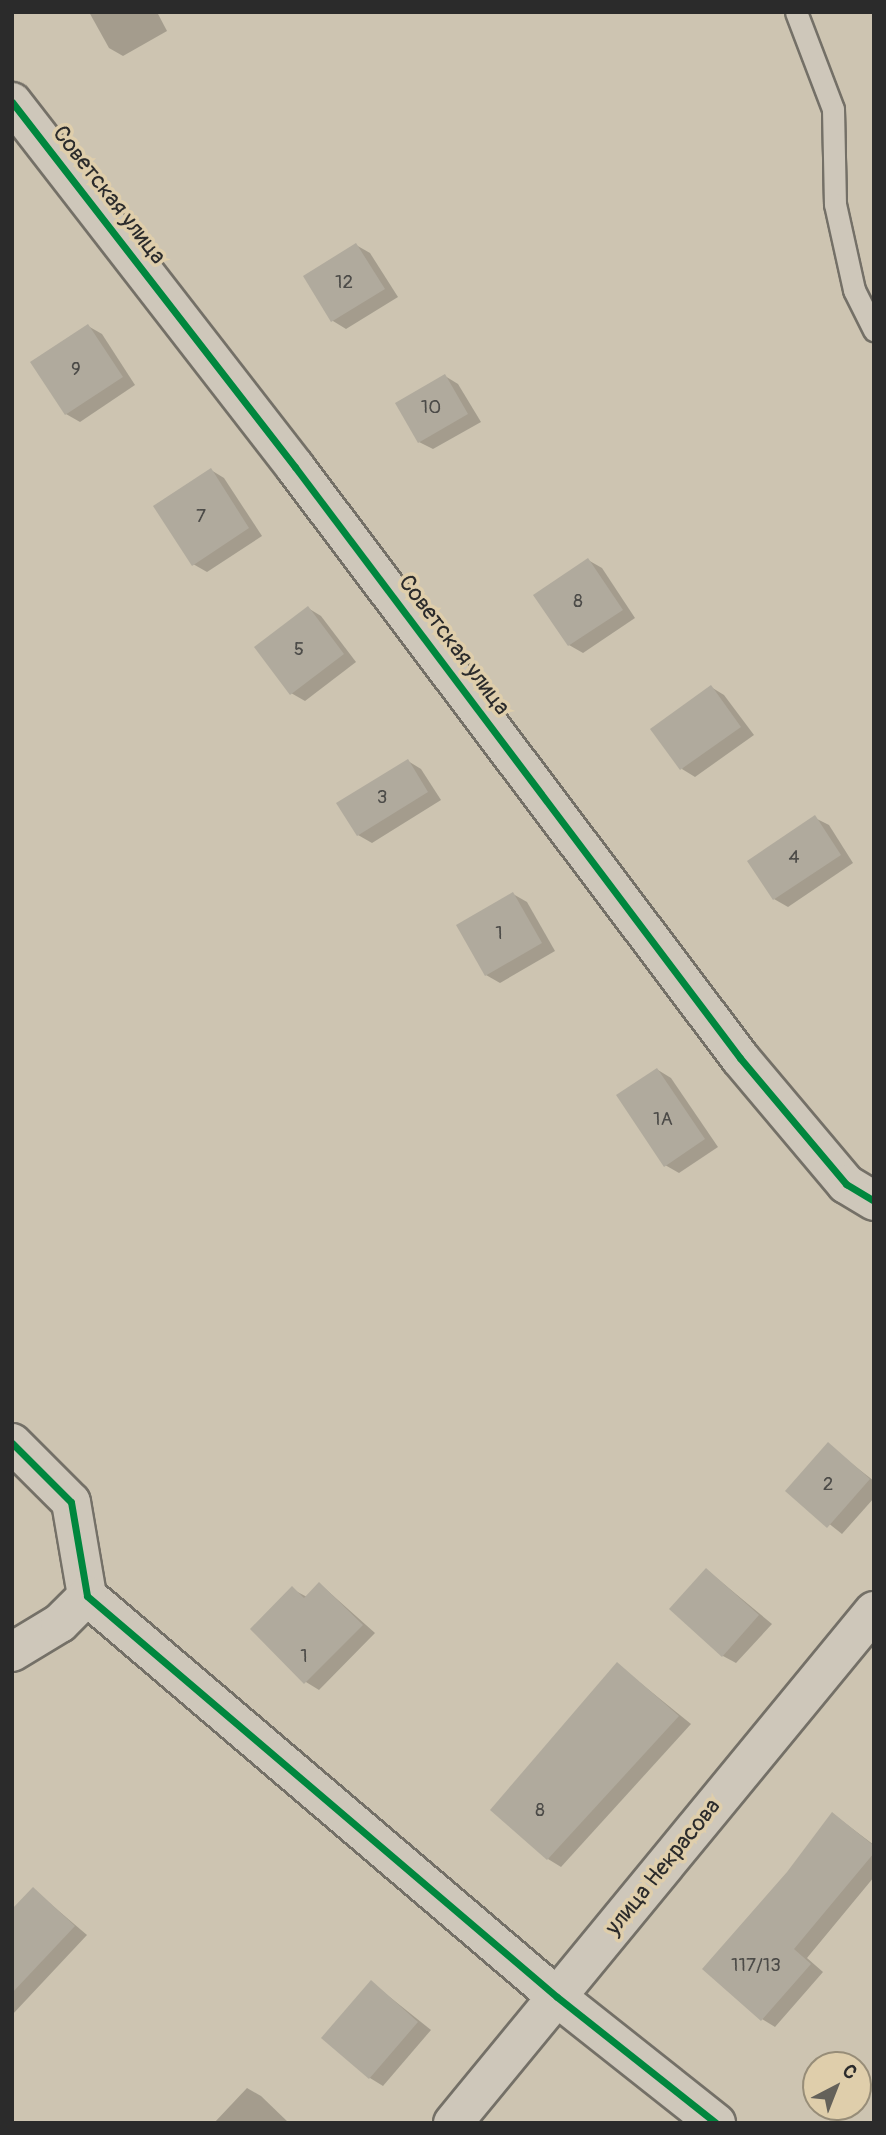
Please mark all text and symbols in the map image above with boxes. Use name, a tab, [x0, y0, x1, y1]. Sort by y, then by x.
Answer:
street label: Советская улица	[46, 120, 172, 270]
house number: 12	[335, 272, 353, 294]
house number: 9	[71, 359, 81, 381]
house number: 10	[421, 397, 441, 419]
house number: 7	[196, 506, 206, 528]
street label: Советская улица	[392, 570, 516, 720]
house number: 8	[573, 591, 583, 613]
house number: 5	[294, 639, 304, 661]
house number: 3	[377, 787, 387, 809]
house number: 4	[788, 847, 800, 869]
house number: 1	[495, 923, 503, 945]
house number: 1А	[653, 1109, 673, 1131]
house number: 2	[823, 1474, 833, 1496]
house number: 1	[300, 1646, 308, 1668]
street label: улица Некрасова	[600, 1793, 726, 1941]
house number: 8	[535, 1800, 545, 1822]
house number: 117/13	[731, 1955, 781, 1977]
north arrow	[802, 2051, 872, 2121]
text: С	[837, 2059, 862, 2085]

